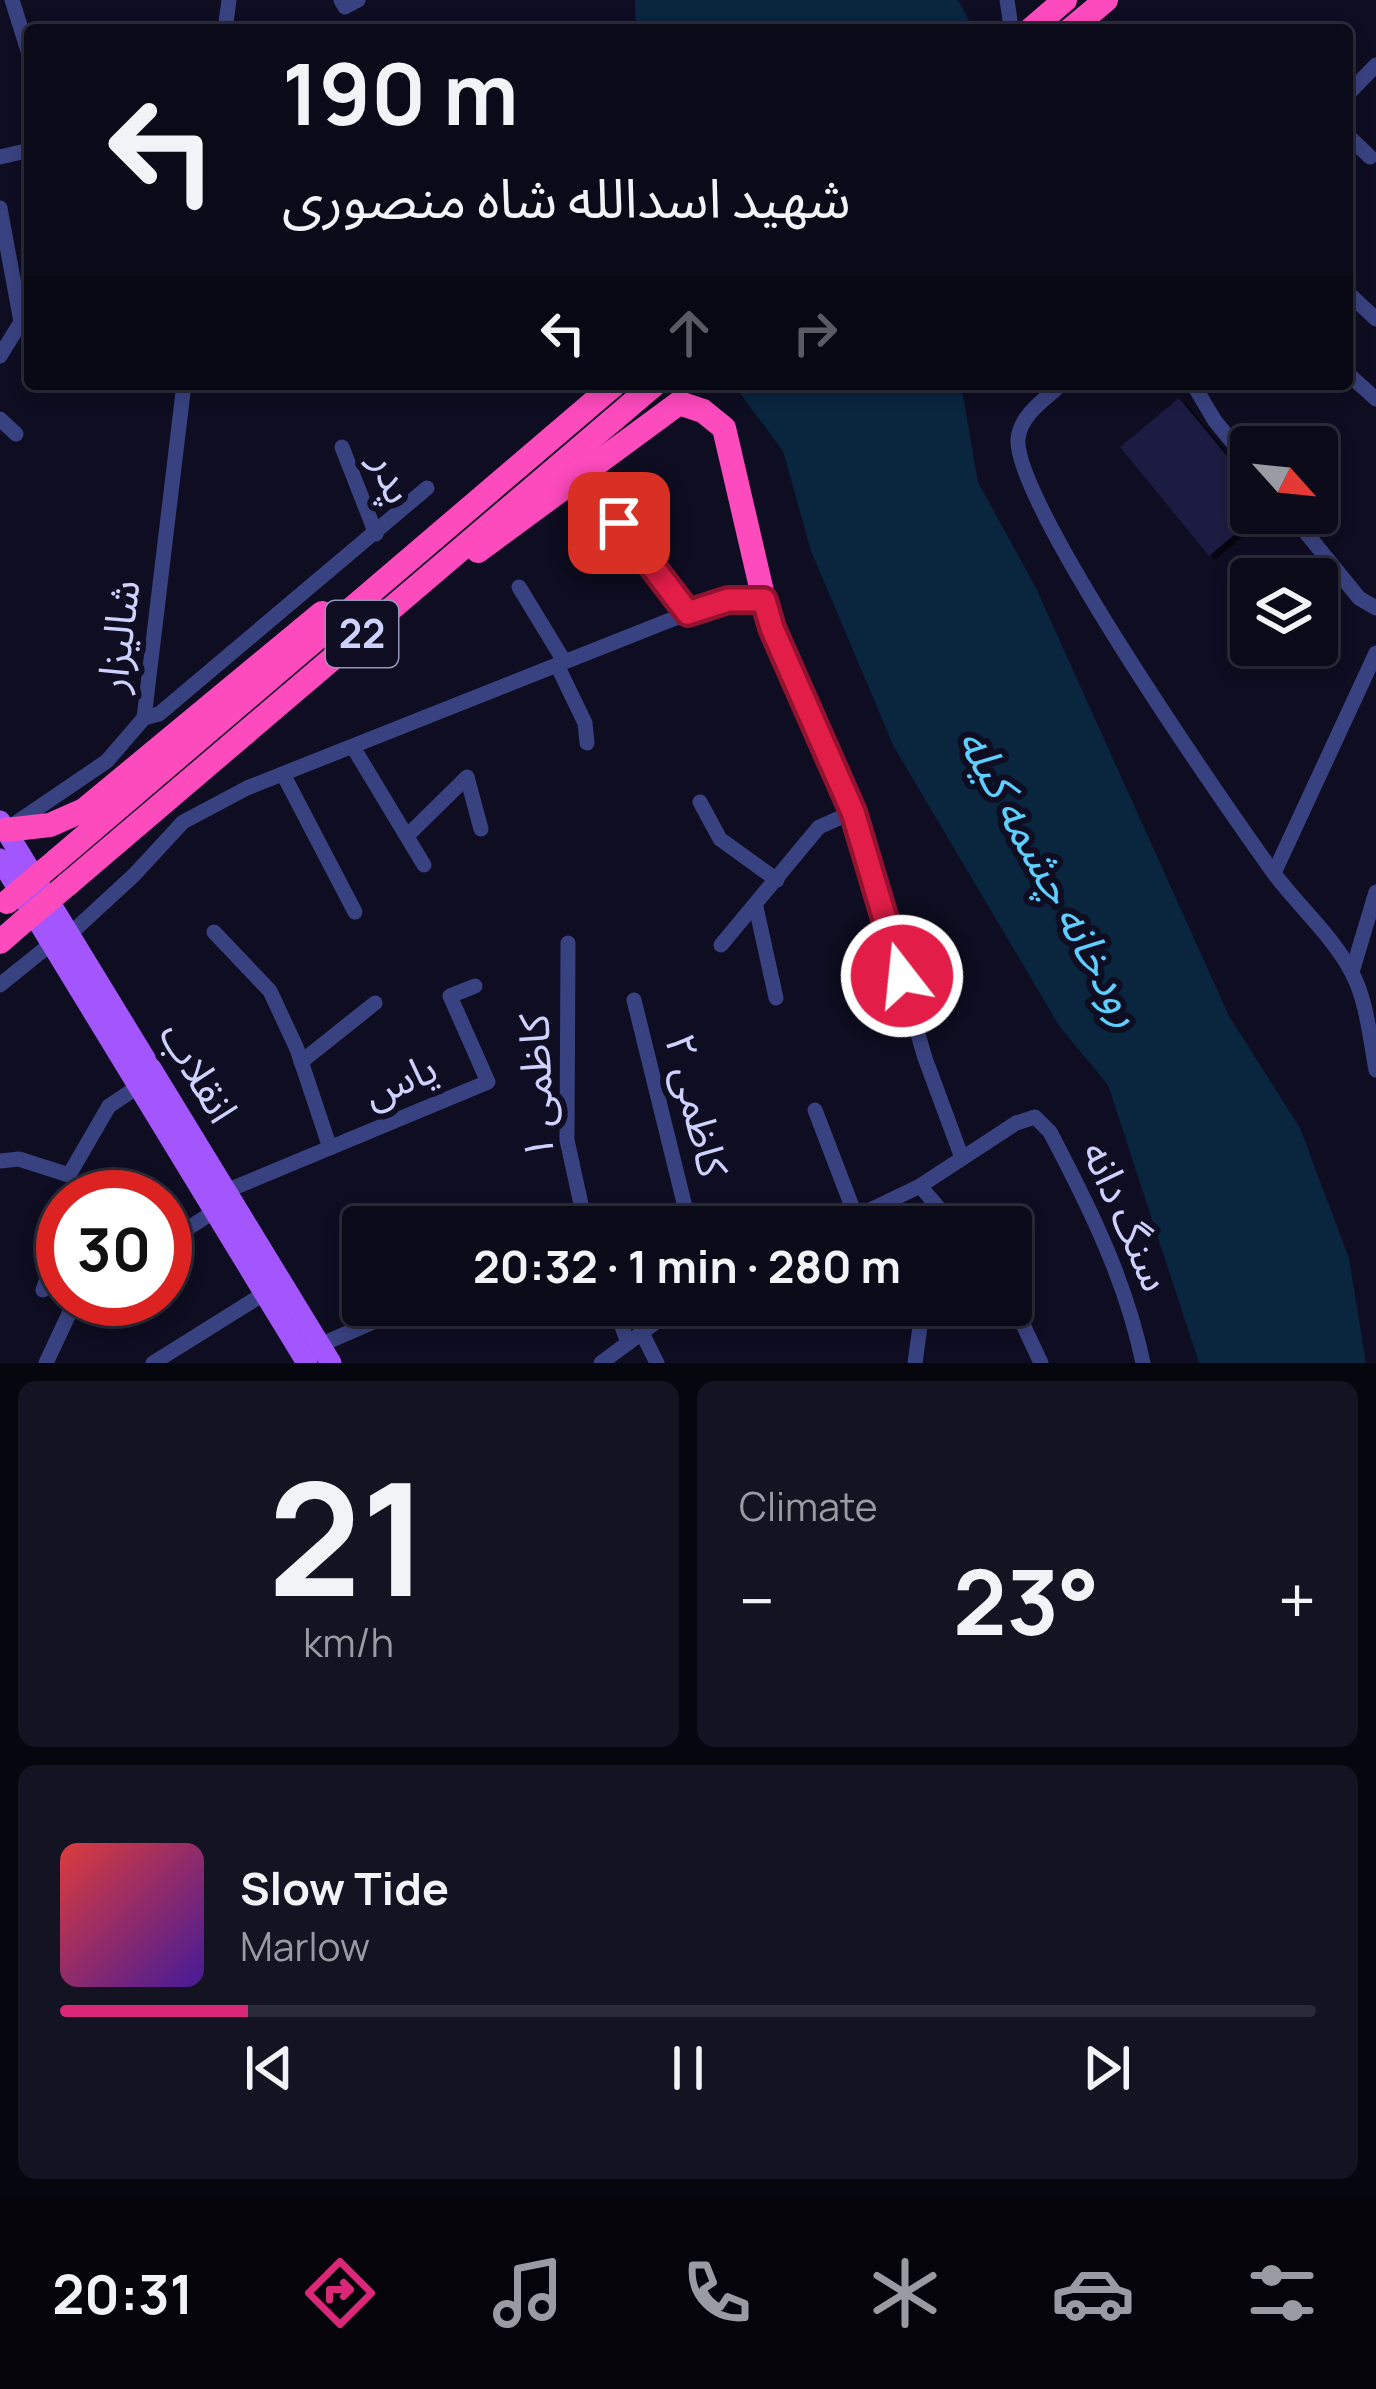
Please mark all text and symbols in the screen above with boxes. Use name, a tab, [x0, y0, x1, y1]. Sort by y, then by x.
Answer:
text: 190 m	[282, 35, 519, 150]
icon: left	[84, 72, 240, 228]
text: شهید اسدالله شاه منصوری	[282, 160, 851, 234]
icon: left	[530, 300, 596, 366]
icon: ahead	[656, 300, 722, 366]
icon: right	[782, 300, 848, 366]
north arrow	[1230, 426, 1338, 534]
map controls	[1230, 426, 1338, 666]
street label: پدر	[357, 442, 430, 512]
pin	[568, 472, 670, 574]
icon: arrive	[586, 490, 652, 556]
button: layers	[1230, 558, 1338, 666]
street label: شالیزار	[81, 576, 153, 697]
road number: 22	[326, 601, 398, 667]
water label: رودخانه چشمه کیله	[944, 716, 1160, 1037]
position arrow	[839, 913, 965, 1039]
street label: انقلاب	[147, 1010, 253, 1133]
street label: کاظمی ۱	[503, 1013, 567, 1161]
street label: کاظمی ۲	[652, 1027, 744, 1183]
street label: یاس	[354, 1038, 446, 1121]
street label: سنگ دانه	[1069, 1131, 1187, 1300]
speed limit sign: 30	[36, 1170, 192, 1326]
text: 20:32 · 1 min · 280 m	[473, 1235, 901, 1297]
text: 21	[268, 1430, 429, 1643]
text: Climate	[739, 1479, 878, 1533]
text: 23°	[953, 1539, 1100, 1662]
text: −	[739, 1555, 775, 1645]
text: +	[1278, 1555, 1316, 1645]
text: km/h	[303, 1615, 394, 1669]
text: Slow Tide	[240, 1857, 449, 1919]
text: Marlow	[240, 1919, 370, 1973]
icon: previous	[236, 2035, 302, 2101]
icon: pause	[655, 2035, 721, 2101]
icon: next	[1074, 2035, 1140, 2101]
icon: directions	[298, 2251, 382, 2335]
icon: music	[486, 2251, 570, 2335]
icon: phone	[675, 2251, 759, 2335]
icon: climate	[863, 2251, 947, 2335]
icon: car	[1051, 2251, 1135, 2335]
icon: filters	[1240, 2251, 1324, 2335]
text: 20:31	[52, 2256, 193, 2330]

